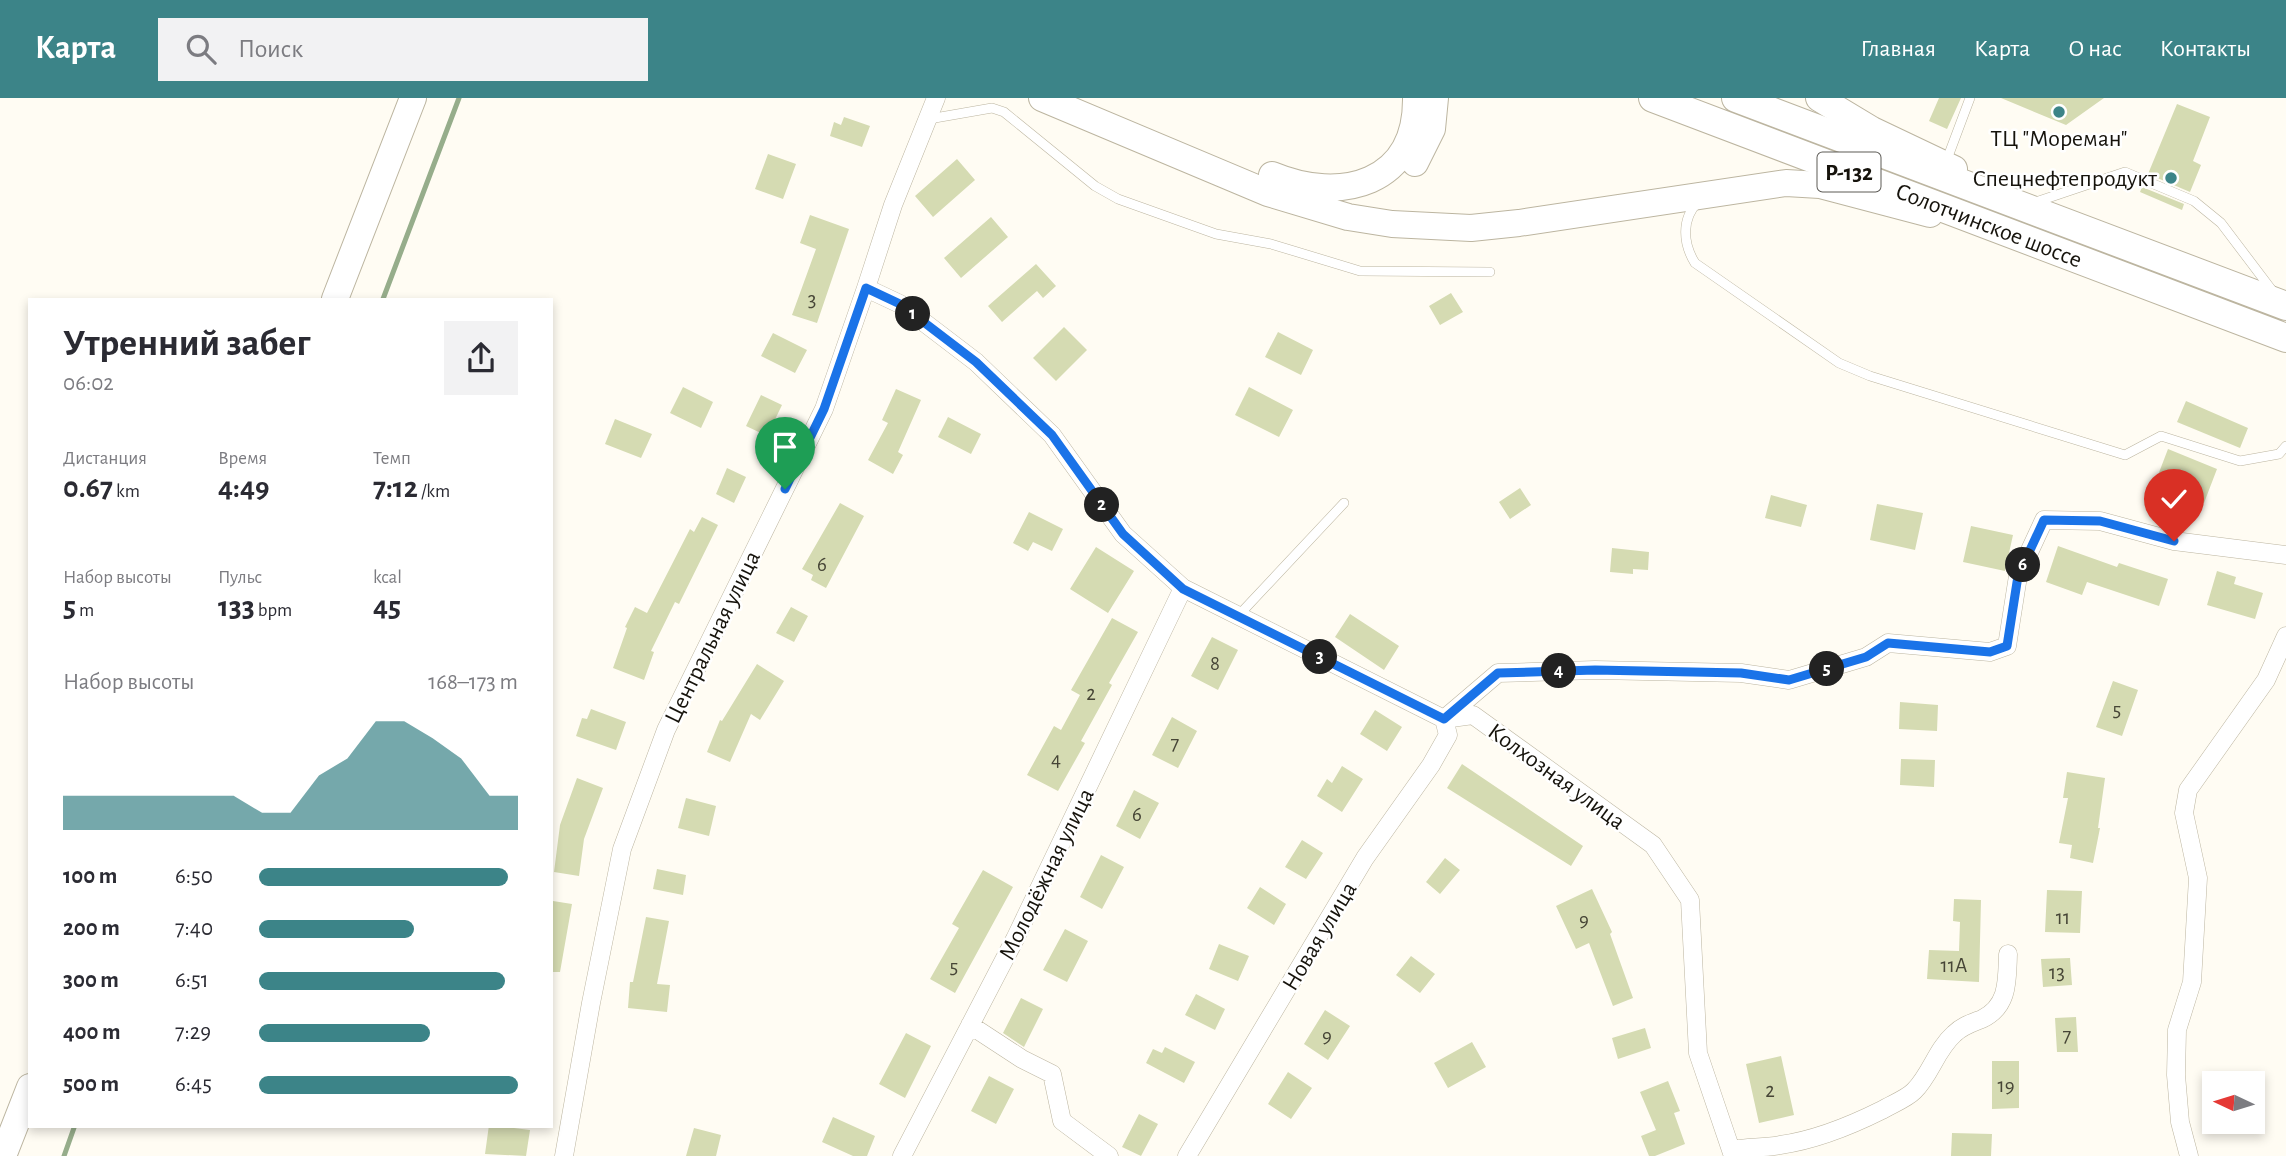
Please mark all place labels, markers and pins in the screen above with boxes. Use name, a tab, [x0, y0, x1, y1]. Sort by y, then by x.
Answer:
marker: ТЦ "Мореман"	[2051, 104, 2067, 120]
place label: ТЦ "Мореман"	[1990, 127, 2128, 151]
place label: Спецнефтепродукт	[1972, 167, 2157, 191]
marker: Спецнефтепродукт	[2163, 170, 2179, 186]
pin: 1	[895, 296, 930, 332]
pin	[755, 417, 815, 489]
pin	[2144, 469, 2204, 541]
pin: 2	[1084, 488, 1120, 522]
pin: 6	[2006, 547, 2040, 582]
pin: 3	[1302, 640, 1338, 674]
pin: 5	[1810, 652, 1844, 686]
pin: 4	[1542, 654, 1576, 688]

